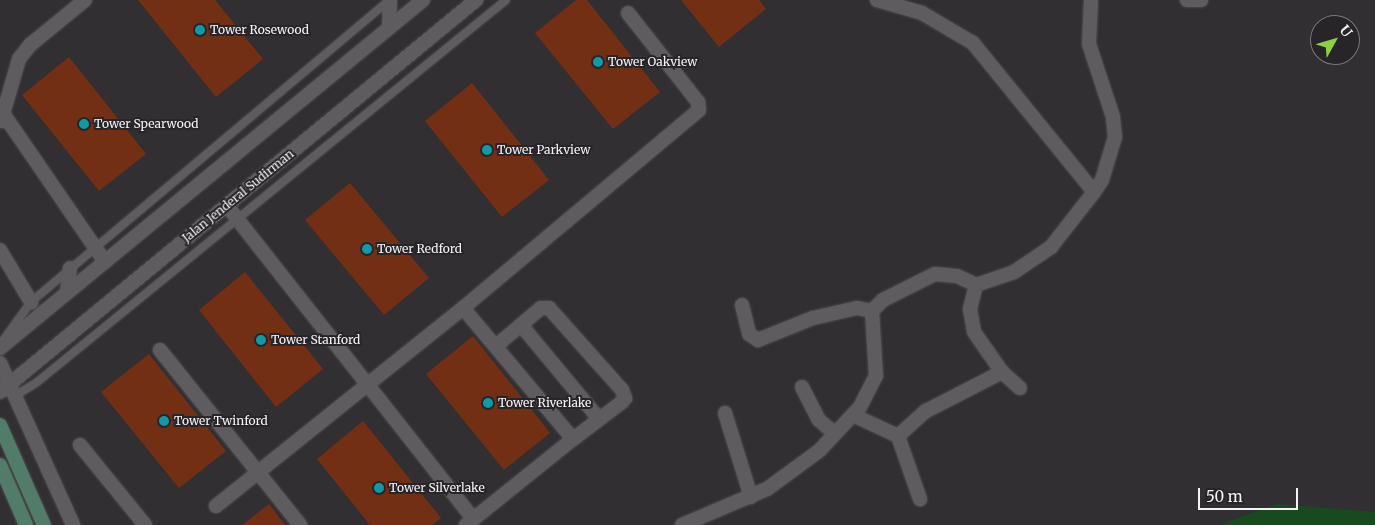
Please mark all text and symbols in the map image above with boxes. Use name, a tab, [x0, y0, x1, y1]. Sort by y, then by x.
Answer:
north arrow	[1310, 15, 1360, 65]
text: U	[1336, 21, 1356, 41]
place label: Tower Rosewood	[210, 23, 309, 37]
marker: Tower Rosewood	[194, 24, 206, 36]
place label: Tower Oakview	[608, 55, 697, 69]
marker: Tower Oakview	[592, 56, 604, 68]
place label: Tower Spearwood	[94, 117, 199, 131]
marker: Tower Spearwood	[78, 118, 90, 130]
place label: Tower Parkview	[497, 143, 590, 157]
marker: Tower Parkview	[481, 144, 493, 156]
street label: Jalan Jenderal Sudirman	[179, 147, 297, 245]
place label: Tower Redford	[377, 242, 462, 256]
marker: Tower Redford	[361, 243, 373, 255]
place label: Tower Stanford	[271, 333, 360, 347]
marker: Tower Stanford	[255, 334, 267, 346]
place label: Tower Riverlake	[498, 396, 591, 410]
marker: Tower Riverlake	[482, 397, 494, 409]
place label: Tower Twinford	[174, 414, 268, 428]
marker: Tower Twinford	[158, 415, 170, 427]
scale bar	[1200, 478, 1300, 510]
place label: Tower Silverlake	[389, 481, 485, 495]
marker: Tower Silverlake	[373, 482, 385, 494]
text: 50 m	[1206, 487, 1243, 506]

